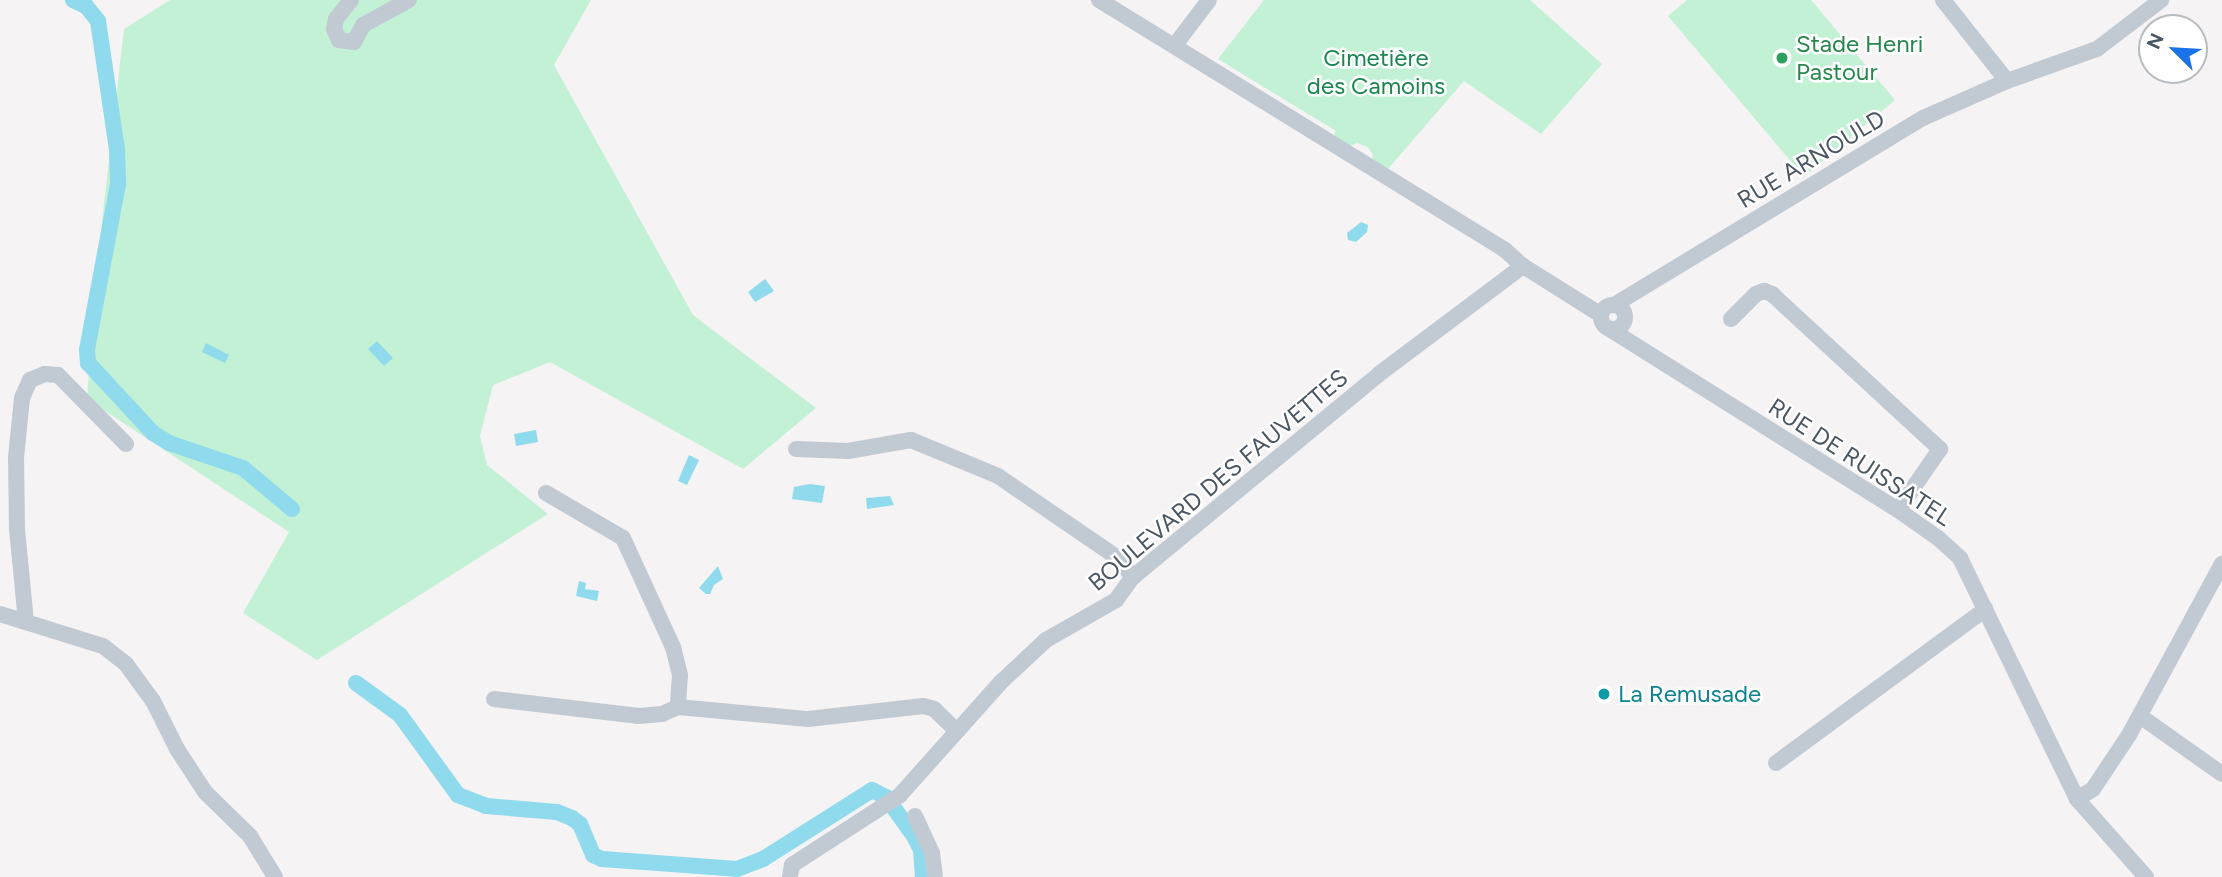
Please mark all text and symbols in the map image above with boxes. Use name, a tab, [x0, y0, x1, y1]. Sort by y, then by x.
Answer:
north arrow	[2138, 14, 2208, 84]
place label: Stade Henri Pastour	[1796, 30, 1923, 86]
text: N	[2142, 30, 2169, 52]
park label: Cimetière des Camoins	[1307, 44, 1445, 100]
marker: Stade Henri Pastour	[1774, 50, 1790, 66]
street label: RUE ARNOULD	[1732, 104, 1890, 214]
street label: BOULEVARD DES FAUVETTES	[1082, 363, 1354, 597]
street label: RUE DE RUISSATEL	[1763, 392, 1957, 532]
place label: La Remusade	[1618, 680, 1761, 708]
marker: La Remusade	[1596, 686, 1612, 702]

